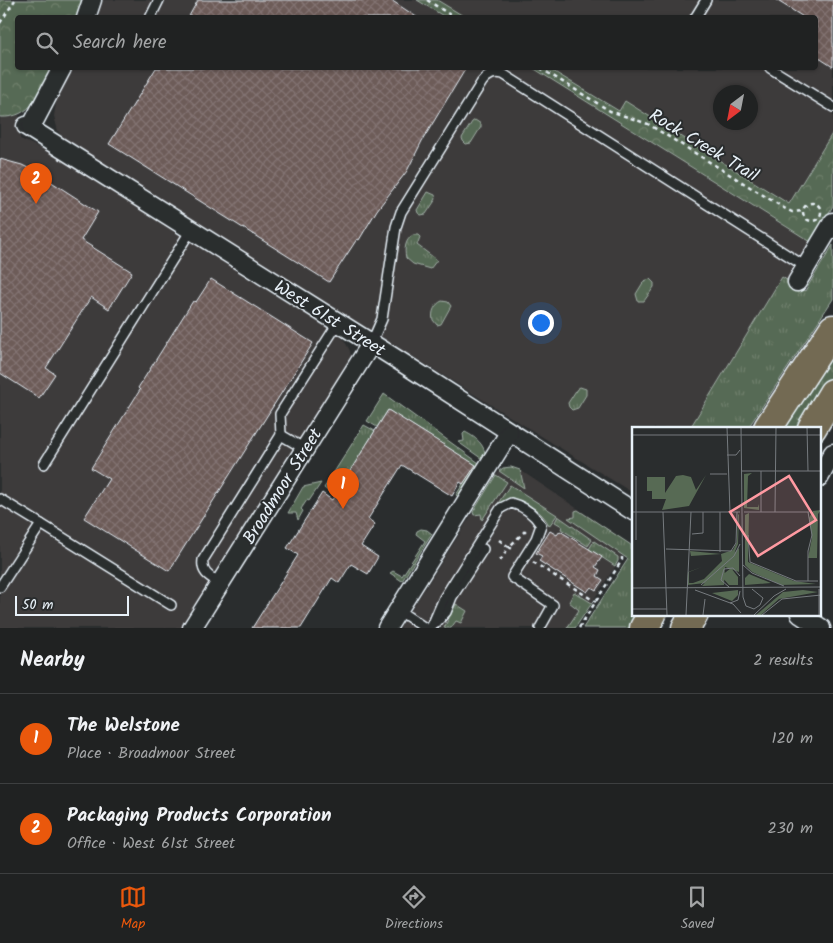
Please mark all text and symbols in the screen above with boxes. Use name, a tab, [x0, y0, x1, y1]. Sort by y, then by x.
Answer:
search box	[15, 15, 818, 70]
text: Search here	[73, 28, 167, 58]
icon: search	[33, 29, 61, 57]
north arrow	[713, 85, 758, 130]
street label: Rock Creek Trail	[643, 102, 764, 191]
pin: 2	[20, 163, 52, 204]
street label: West 61st Street	[268, 273, 392, 366]
your location	[528, 310, 554, 336]
street label: Broadmoor Street	[236, 422, 331, 551]
inset map	[632, 427, 820, 616]
pin: 1	[327, 468, 359, 509]
scale bar	[15, 593, 129, 616]
text: 50 m	[22, 594, 53, 616]
text: Nearby	[20, 644, 85, 677]
text: 2 results	[753, 648, 813, 673]
text: The Welstone	[67, 711, 180, 741]
text: 1	[34, 726, 38, 751]
text: 120 m	[772, 726, 813, 751]
text: Place · Broadmoor Street	[67, 741, 236, 766]
text: Packaging Products Corporation	[67, 801, 331, 831]
text: 2	[31, 816, 41, 841]
text: 230 m	[767, 816, 813, 841]
text: Office · West 61st Street	[67, 831, 235, 856]
tab: Map	[119, 883, 147, 935]
tab: Directions	[385, 883, 443, 935]
tab: Saved	[681, 883, 714, 935]

